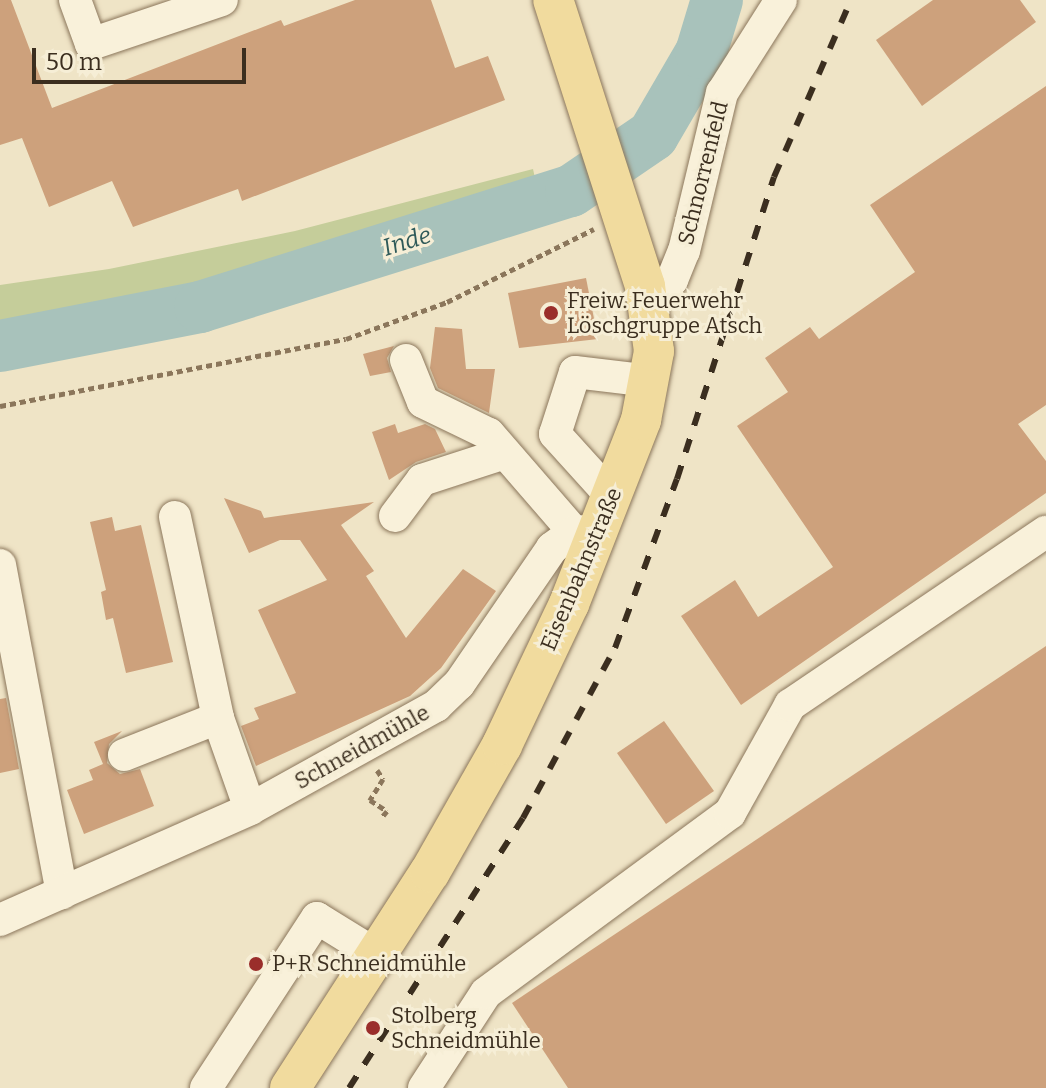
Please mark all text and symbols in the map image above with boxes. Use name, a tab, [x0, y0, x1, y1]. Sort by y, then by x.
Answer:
scale bar	[36, 32, 250, 82]
text: 50 m	[46, 48, 102, 76]
street label: Schnorrenfeld	[672, 98, 734, 248]
water label: Inde	[379, 221, 435, 263]
place label: Freiw. Feuerwehr Löschgruppe Atsch	[567, 287, 762, 338]
marker: Freiw. Feuerwehr Löschgruppe Atsch	[542, 304, 560, 322]
street label: Eisenbahnstraße	[535, 484, 627, 654]
street label: Schneidmühle	[290, 699, 434, 795]
place label: P+R Schneidmühle	[272, 951, 466, 977]
marker: P+R Schneidmühle	[247, 955, 265, 973]
place label: Stolberg Schneidmühle	[391, 1002, 541, 1054]
marker: Stolberg Schneidmühle	[362, 1017, 384, 1039]

